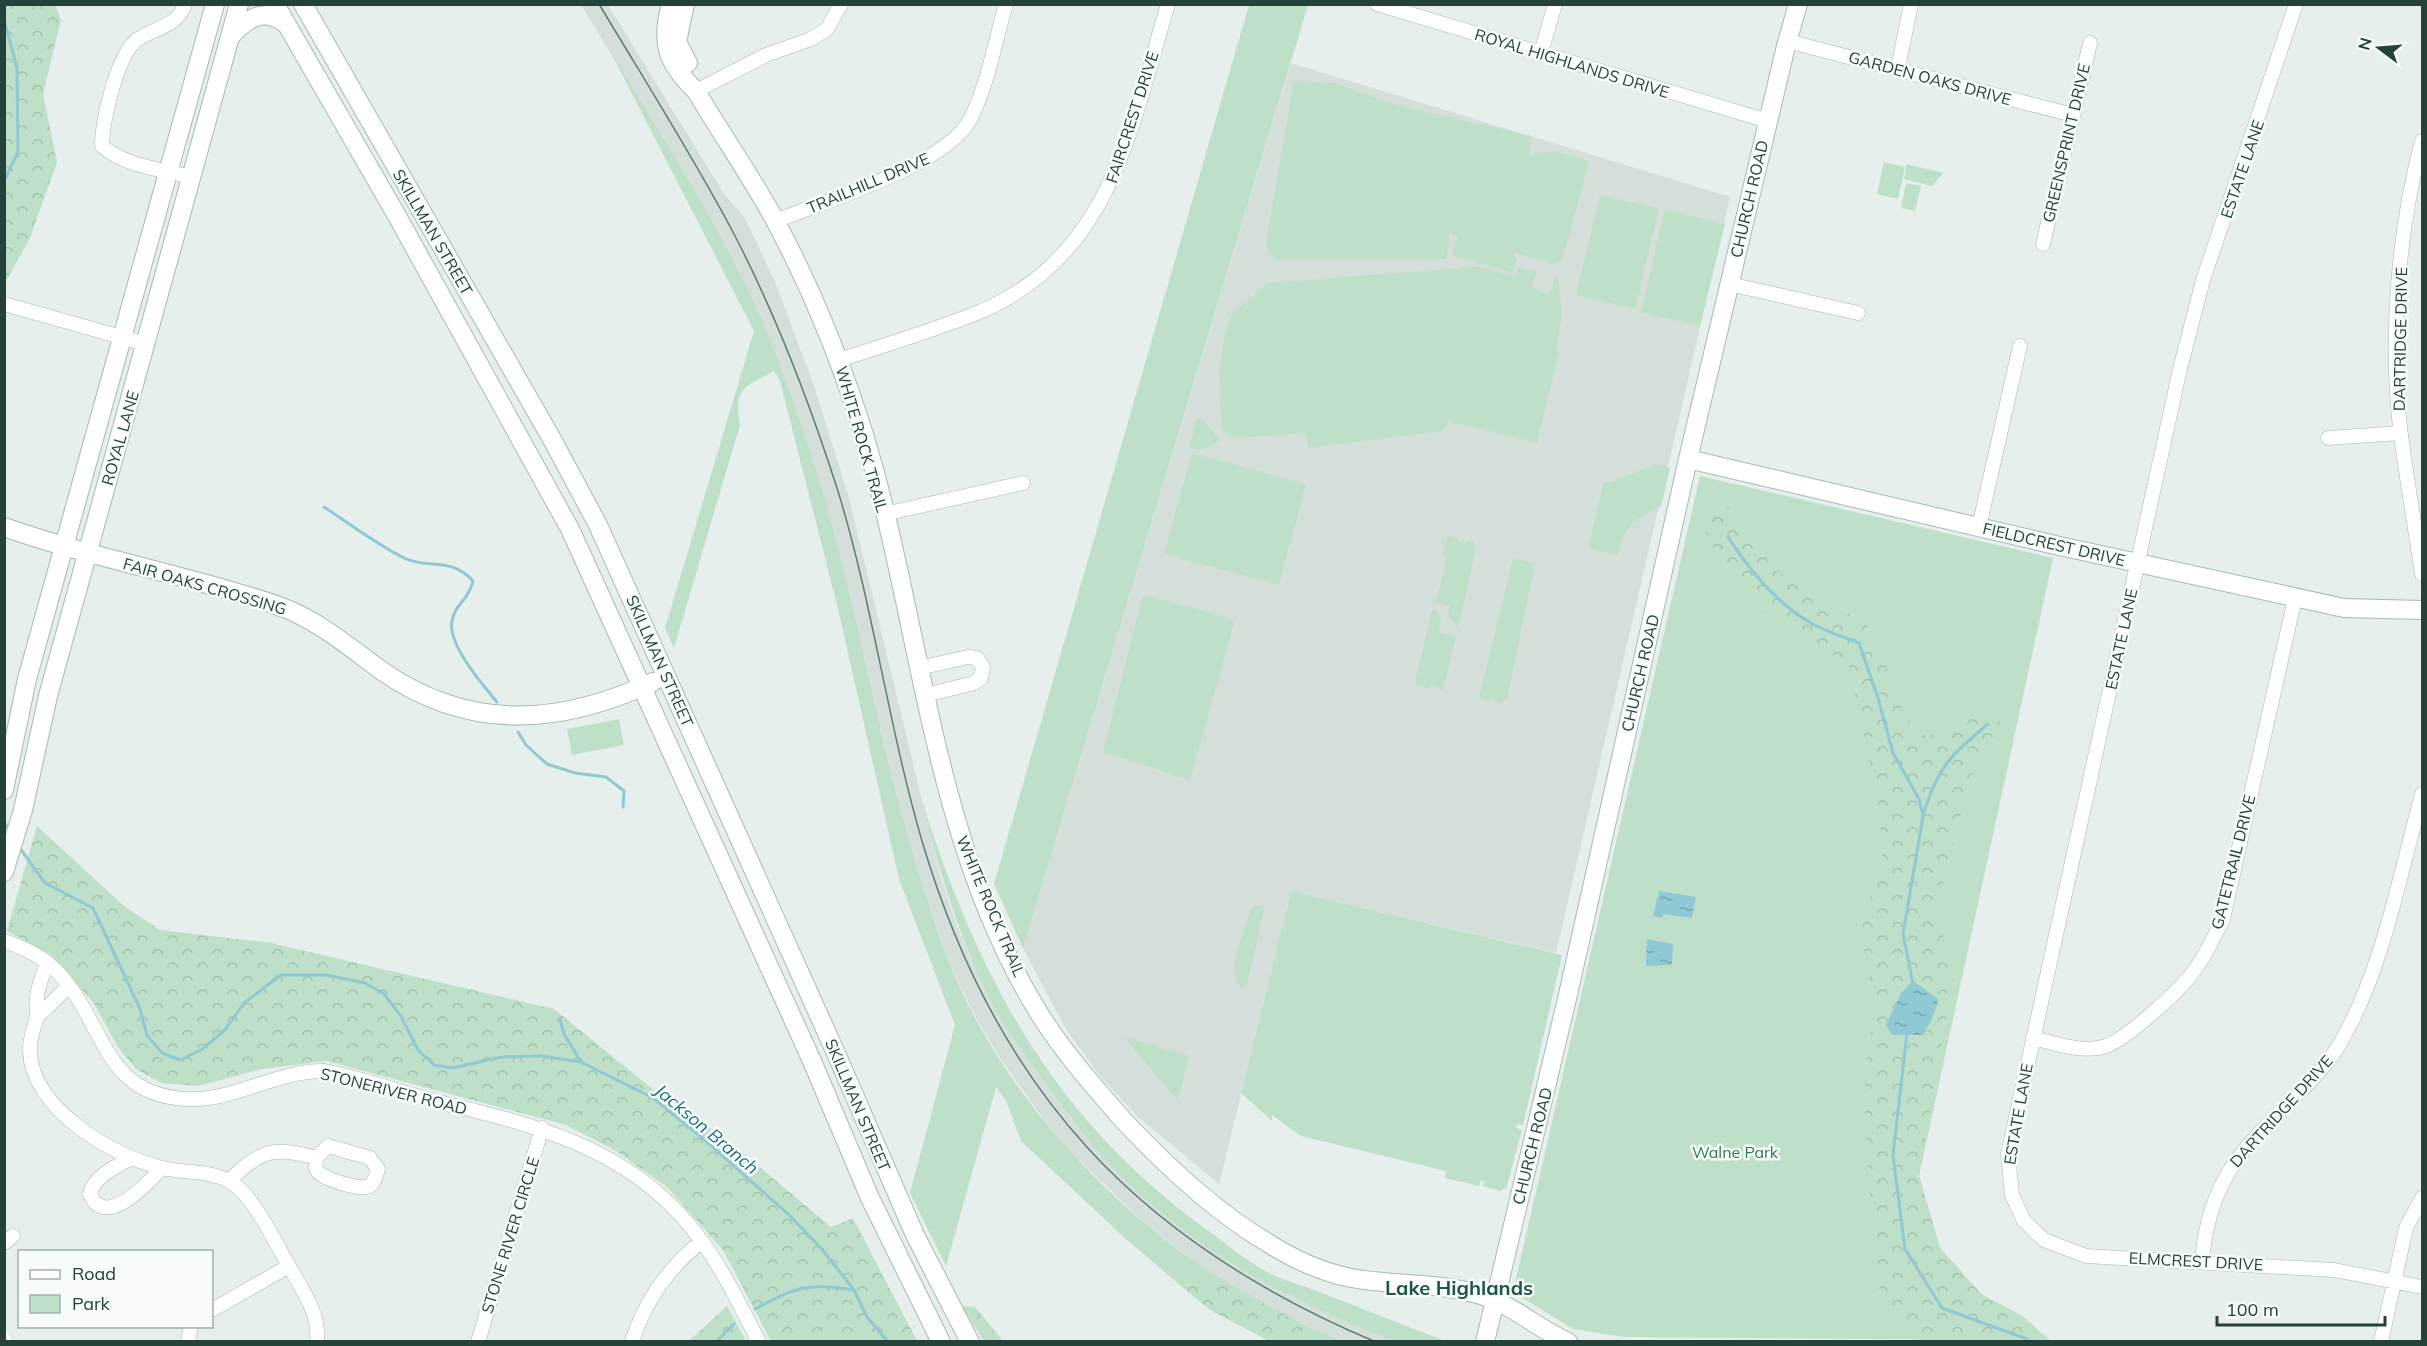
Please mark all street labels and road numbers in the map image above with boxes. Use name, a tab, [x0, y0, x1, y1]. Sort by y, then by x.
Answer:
street label: ROYAL HIGHLANDS DRIVE	[1472, 24, 1672, 102]
street label: GARDEN OAKS DRIVE	[1846, 47, 2014, 109]
street label: FAIRCREST DRIVE	[1101, 49, 1163, 185]
street label: GREENSPRINT DRIVE	[2038, 61, 2094, 225]
street label: ESTATE LANE	[2216, 117, 2268, 221]
street label: CHURCH ROAD	[1726, 138, 1772, 260]
street label: TRAILHILL DRIVE	[804, 148, 932, 218]
street label: SKILLMAN STREET	[389, 165, 477, 299]
street label: DARTRIDGE DRIVE	[2389, 267, 2411, 411]
street label: WHITE ROCK TRAIL	[832, 364, 893, 515]
street label: ROYAL LANE	[97, 388, 143, 488]
street label: FIELDCREST DRIVE	[1981, 518, 2127, 570]
street label: FAIR OAKS CROSSING	[121, 553, 289, 619]
street label: ESTATE LANE	[2101, 587, 2141, 691]
street label: SKILLMAN STREET	[622, 592, 698, 730]
street label: CHURCH ROAD	[1617, 612, 1663, 734]
street label: GATETRAIL DRIVE	[2207, 793, 2259, 931]
street label: WHITE ROCK TRAIL	[952, 832, 1030, 980]
street label: SKILLMAN STREET	[821, 1036, 895, 1175]
street label: DARTRIDGE DRIVE	[2225, 1051, 2337, 1171]
street label: ESTATE LANE	[1999, 1062, 2037, 1166]
street label: STONERIVER ROAD	[319, 1063, 469, 1119]
street label: CHURCH ROAD	[1508, 1085, 1556, 1207]
street label: STONE RIVER CIRCLE	[477, 1154, 543, 1316]
street label: ELMCREST DRIVE	[2128, 1247, 2264, 1275]

